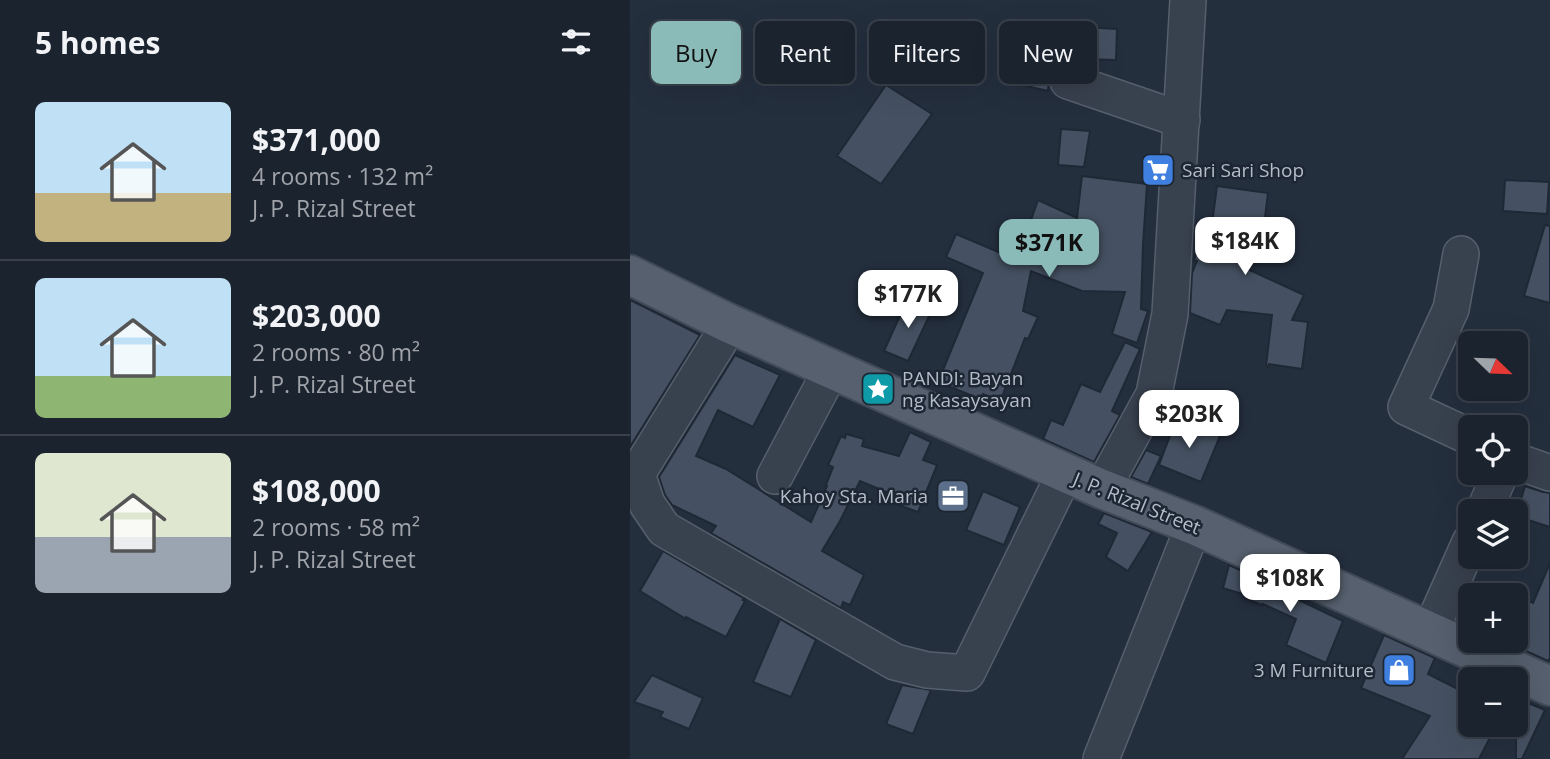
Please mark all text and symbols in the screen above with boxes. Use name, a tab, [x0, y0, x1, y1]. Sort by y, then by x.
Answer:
chip: Buy	[651, 21, 741, 84]
chip: Rent	[755, 21, 855, 84]
chip: Filters	[869, 21, 985, 84]
chip: New	[999, 21, 1097, 84]
text: 5 homes	[35, 22, 160, 63]
icon: filters	[557, 23, 595, 61]
text: $371,000	[252, 119, 381, 160]
icon: home	[91, 130, 175, 214]
supermarket icon: Sari Sari Shop	[1139, 151, 1177, 189]
place label: Sari Sari Shop	[1182, 157, 1304, 183]
text: 4 rooms · 132 m²	[252, 160, 433, 192]
text: J. P. Rizal Street	[252, 192, 416, 224]
pin: $184K	[1196, 218, 1294, 277]
pin: $371K	[1000, 219, 1098, 279]
text: $184K	[1211, 224, 1279, 256]
text: $371K	[1015, 226, 1083, 258]
pin: $177K	[859, 270, 957, 330]
text: $177K	[874, 277, 942, 309]
text: $203,000	[252, 295, 381, 336]
icon: home	[91, 306, 175, 390]
north arrow	[1458, 331, 1528, 401]
map controls	[1458, 331, 1528, 737]
text: 2 rooms · 80 m²	[252, 336, 420, 368]
place label: PANDI: Bayan ng Kasaysayan	[902, 365, 1032, 413]
text: J. P. Rizal Street	[252, 368, 416, 400]
place icon: PANDI: Bayan ng Kasaysayan	[859, 370, 897, 408]
pin: $203K	[1140, 391, 1238, 450]
text: $203K	[1155, 397, 1223, 429]
button: locate	[1458, 415, 1528, 485]
street label: J. P. Rizal Street	[1068, 465, 1205, 540]
text: $108,000	[252, 470, 381, 511]
office icon: Kahoy Sta. Maria	[934, 477, 972, 515]
icon: home	[91, 481, 175, 565]
place label: Kahoy Sta. Maria	[780, 483, 928, 509]
button: layers	[1458, 499, 1528, 569]
text: 2 rooms · 58 m²	[252, 511, 420, 543]
text: J. P. Rizal Street	[252, 543, 416, 575]
pin: $108K	[1241, 554, 1339, 614]
text: $108K	[1256, 561, 1324, 593]
button: +	[1458, 583, 1528, 653]
shop icon: 3 M Furniture	[1380, 651, 1418, 689]
place label: 3 M Furniture	[1254, 657, 1374, 683]
button: −	[1458, 667, 1528, 737]

